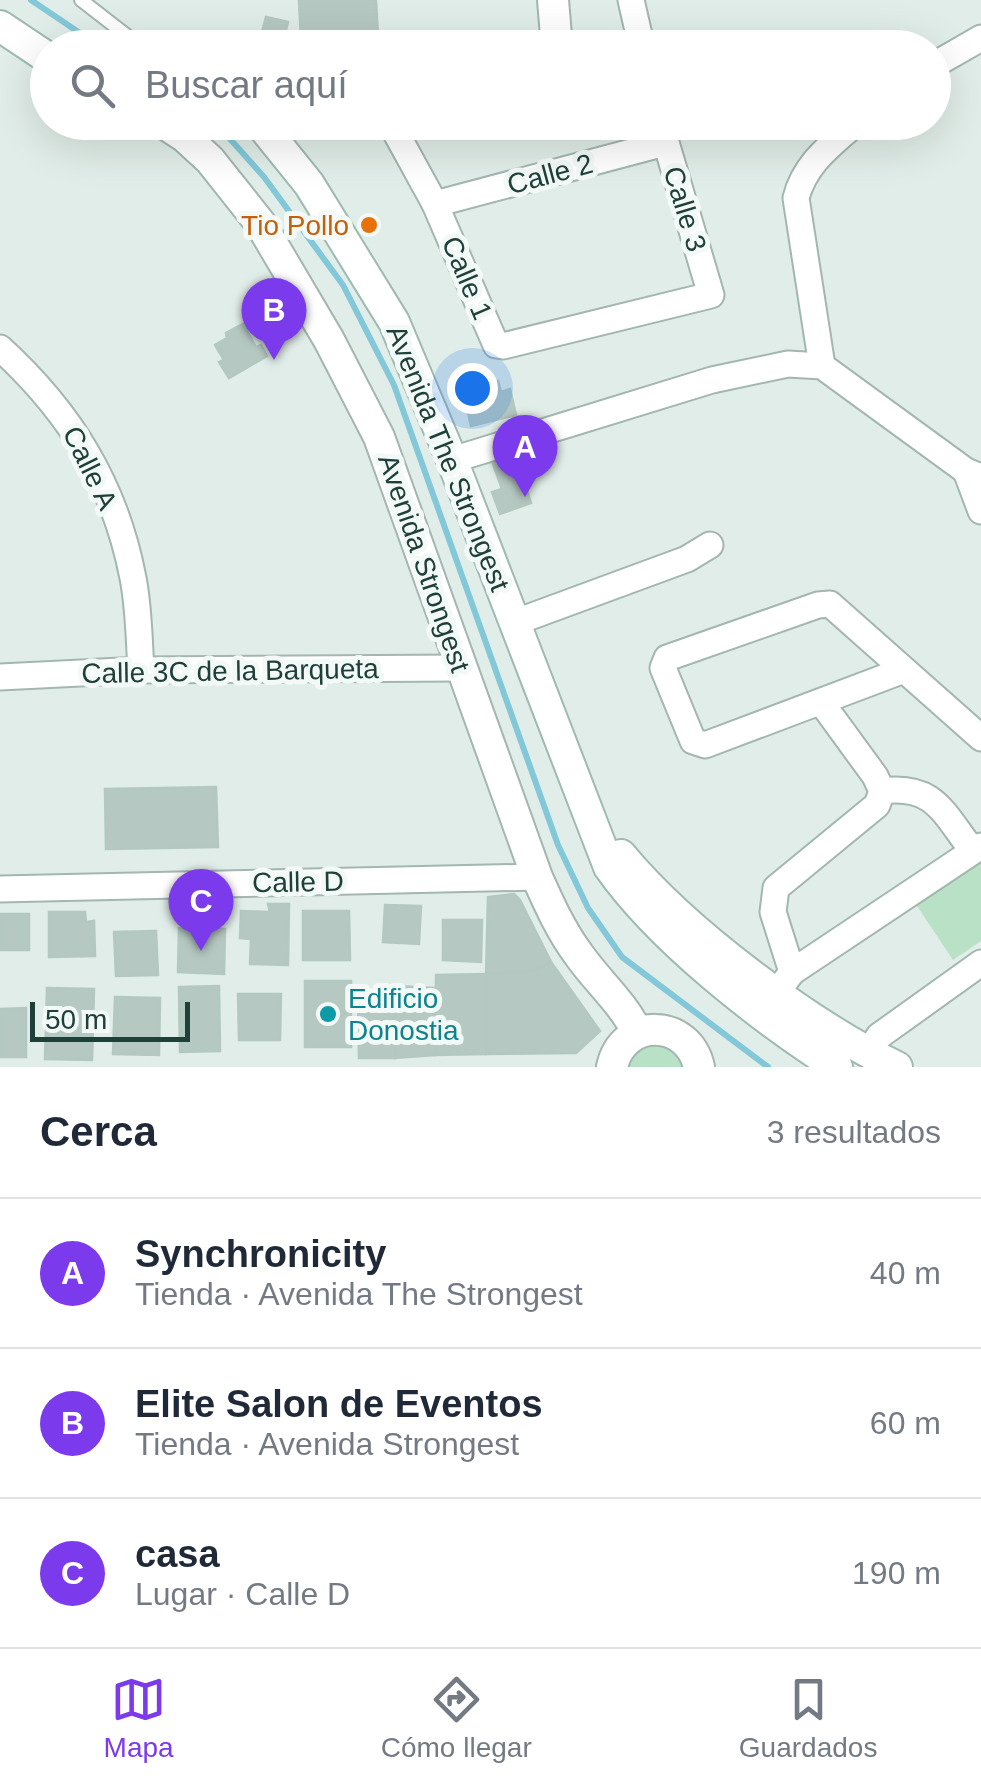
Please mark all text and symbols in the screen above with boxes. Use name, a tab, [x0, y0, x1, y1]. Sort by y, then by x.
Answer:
search box	[30, 30, 951, 140]
icon: search	[65, 58, 120, 113]
text: Buscar aquí	[145, 64, 348, 106]
street label: Calle 2	[504, 148, 596, 200]
street label: Calle 3	[657, 163, 713, 255]
place label: Tio Pollo	[241, 210, 349, 241]
marker: Tio Pollo	[358, 214, 380, 236]
street label: Calle 1	[436, 232, 498, 324]
pin: B	[242, 278, 306, 360]
street label: Avenida The Strongest	[380, 321, 516, 596]
your location	[447, 363, 498, 414]
pin: A	[492, 414, 558, 497]
street label: Calle A	[57, 421, 124, 515]
street label: Avenida Strongest	[372, 450, 476, 676]
street label: Calle 3C de la Barqueta	[81, 653, 379, 689]
street label: Calle D	[252, 866, 344, 898]
pin: C	[168, 868, 234, 951]
place label: Edificio Donostia	[348, 983, 459, 1046]
scale bar	[30, 997, 190, 1042]
marker: Edificio Donostia	[317, 1003, 339, 1025]
text: 50 m	[45, 1004, 107, 1035]
text: Cerca	[40, 1108, 157, 1155]
text: 3 resultados	[767, 1114, 941, 1150]
text: Synchronicity	[135, 1233, 386, 1275]
text: A	[61, 1255, 84, 1291]
text: 40 m	[870, 1255, 941, 1291]
text: Tienda · Avenida The Strongest	[135, 1276, 583, 1312]
text: Elite Salon de Eventos	[135, 1383, 543, 1425]
text: B	[61, 1405, 84, 1441]
text: 60 m	[870, 1405, 941, 1441]
text: Tienda · Avenida Strongest	[135, 1426, 519, 1462]
text: casa	[135, 1533, 220, 1575]
text: C	[61, 1555, 84, 1591]
text: 190 m	[852, 1555, 941, 1591]
text: Lugar · Calle D	[135, 1576, 350, 1612]
tab: Mapa	[104, 1672, 174, 1764]
tab: Cómo llegar	[381, 1672, 532, 1764]
tab: Guardados	[739, 1672, 877, 1764]

